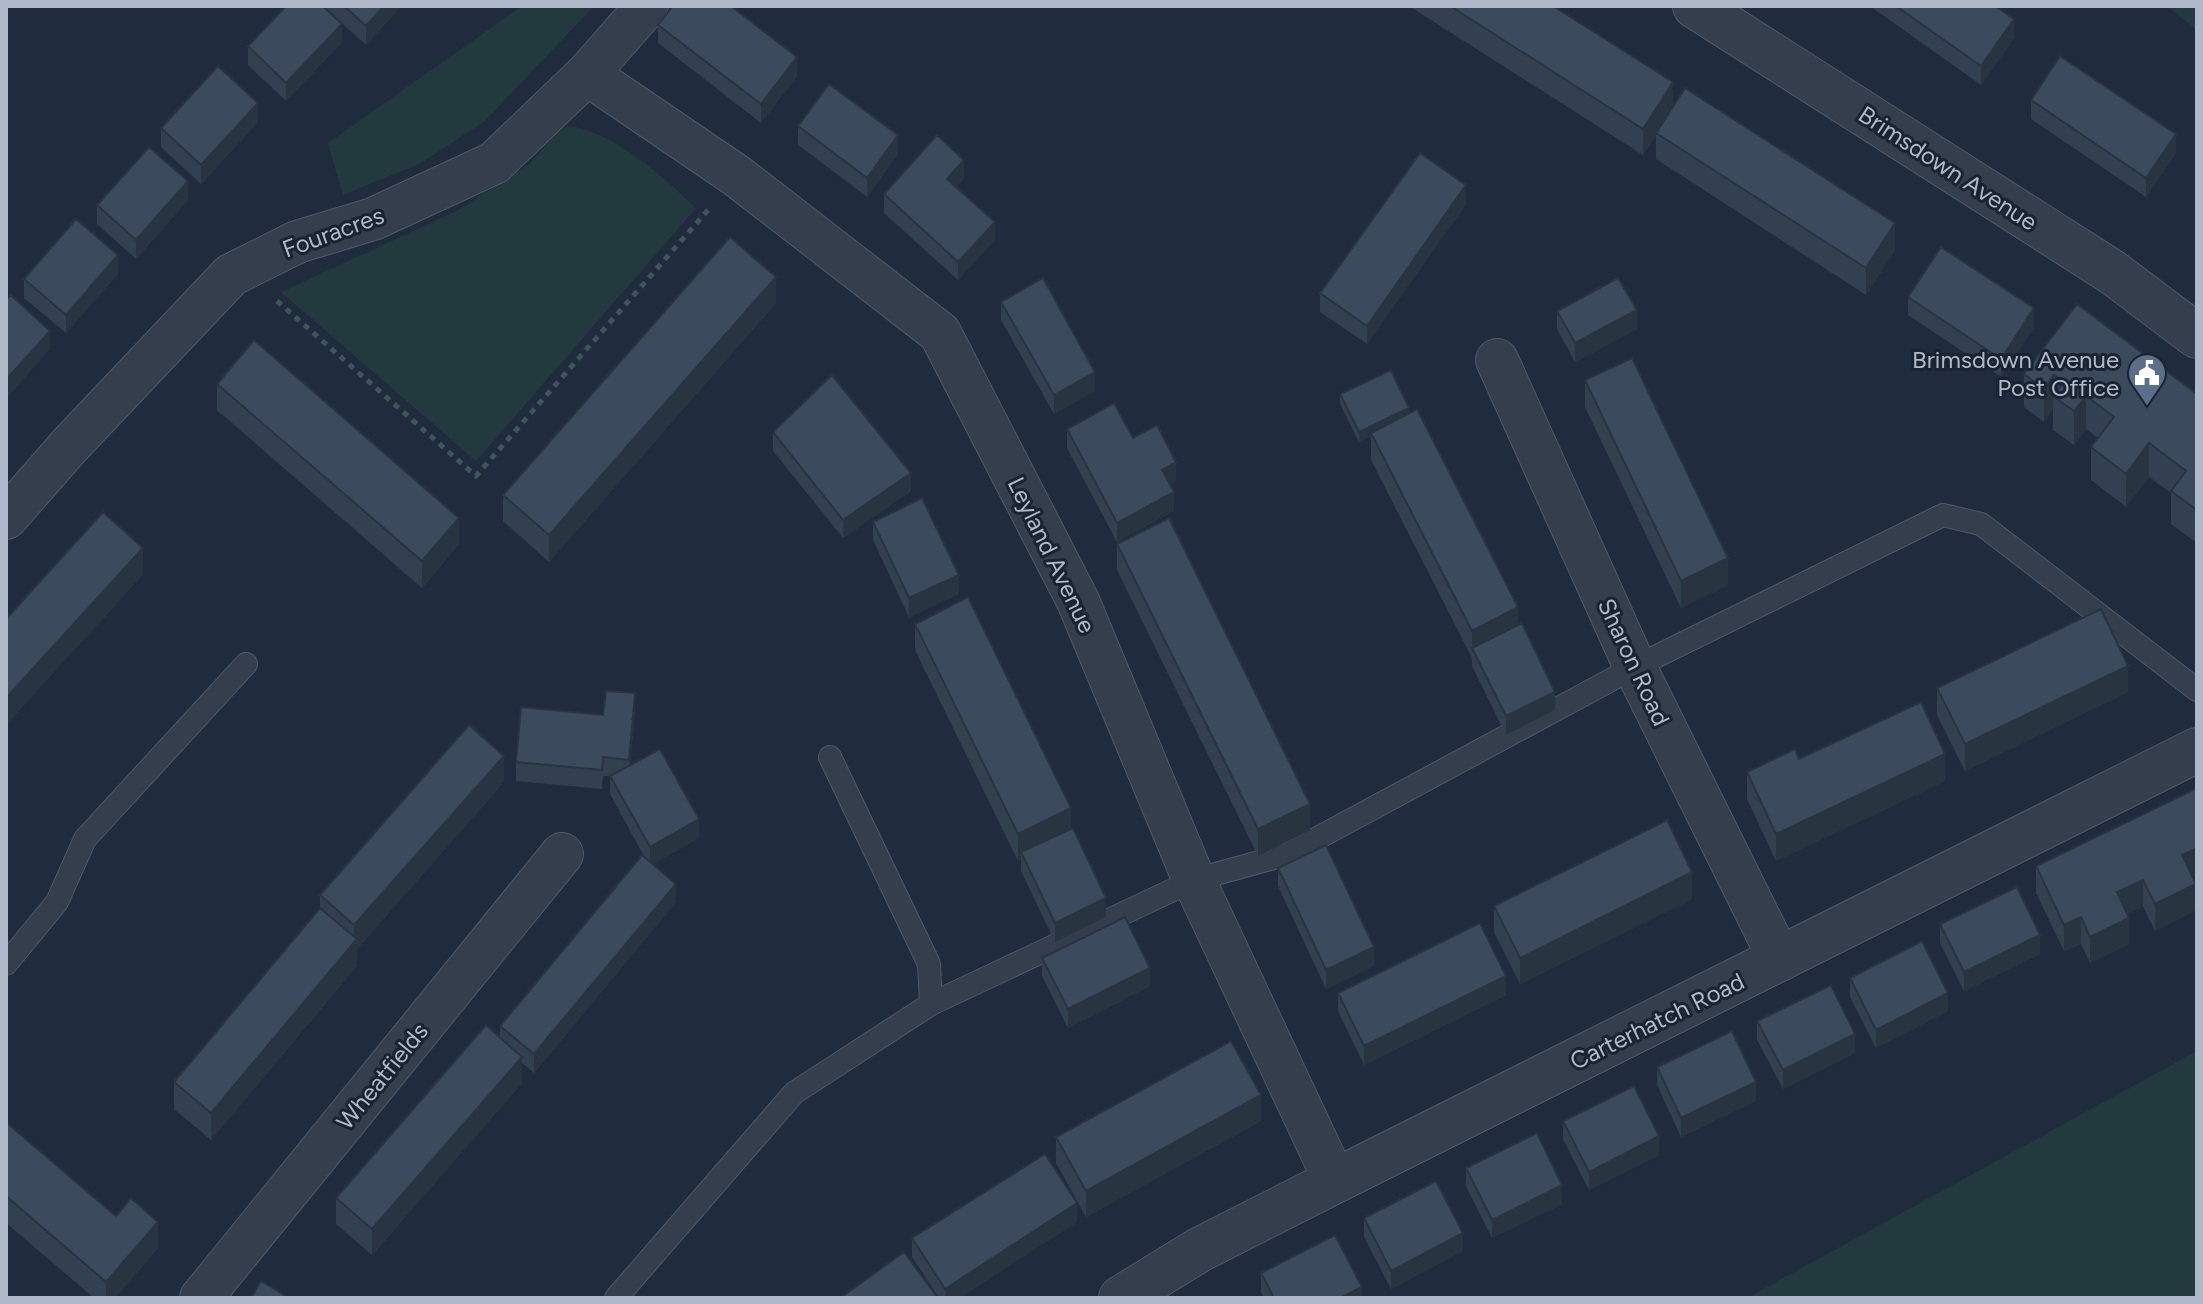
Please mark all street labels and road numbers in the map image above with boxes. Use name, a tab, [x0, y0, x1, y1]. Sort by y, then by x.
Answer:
street label: Brimsdown Avenue	[1853, 99, 2043, 237]
street label: Fouracres	[278, 200, 388, 264]
street label: Leyland Avenue	[1002, 472, 1102, 638]
street label: Sharon Road	[1592, 594, 1676, 730]
street label: Carterhatch Road	[1565, 966, 1749, 1076]
street label: Wheatfields	[330, 1017, 434, 1135]

